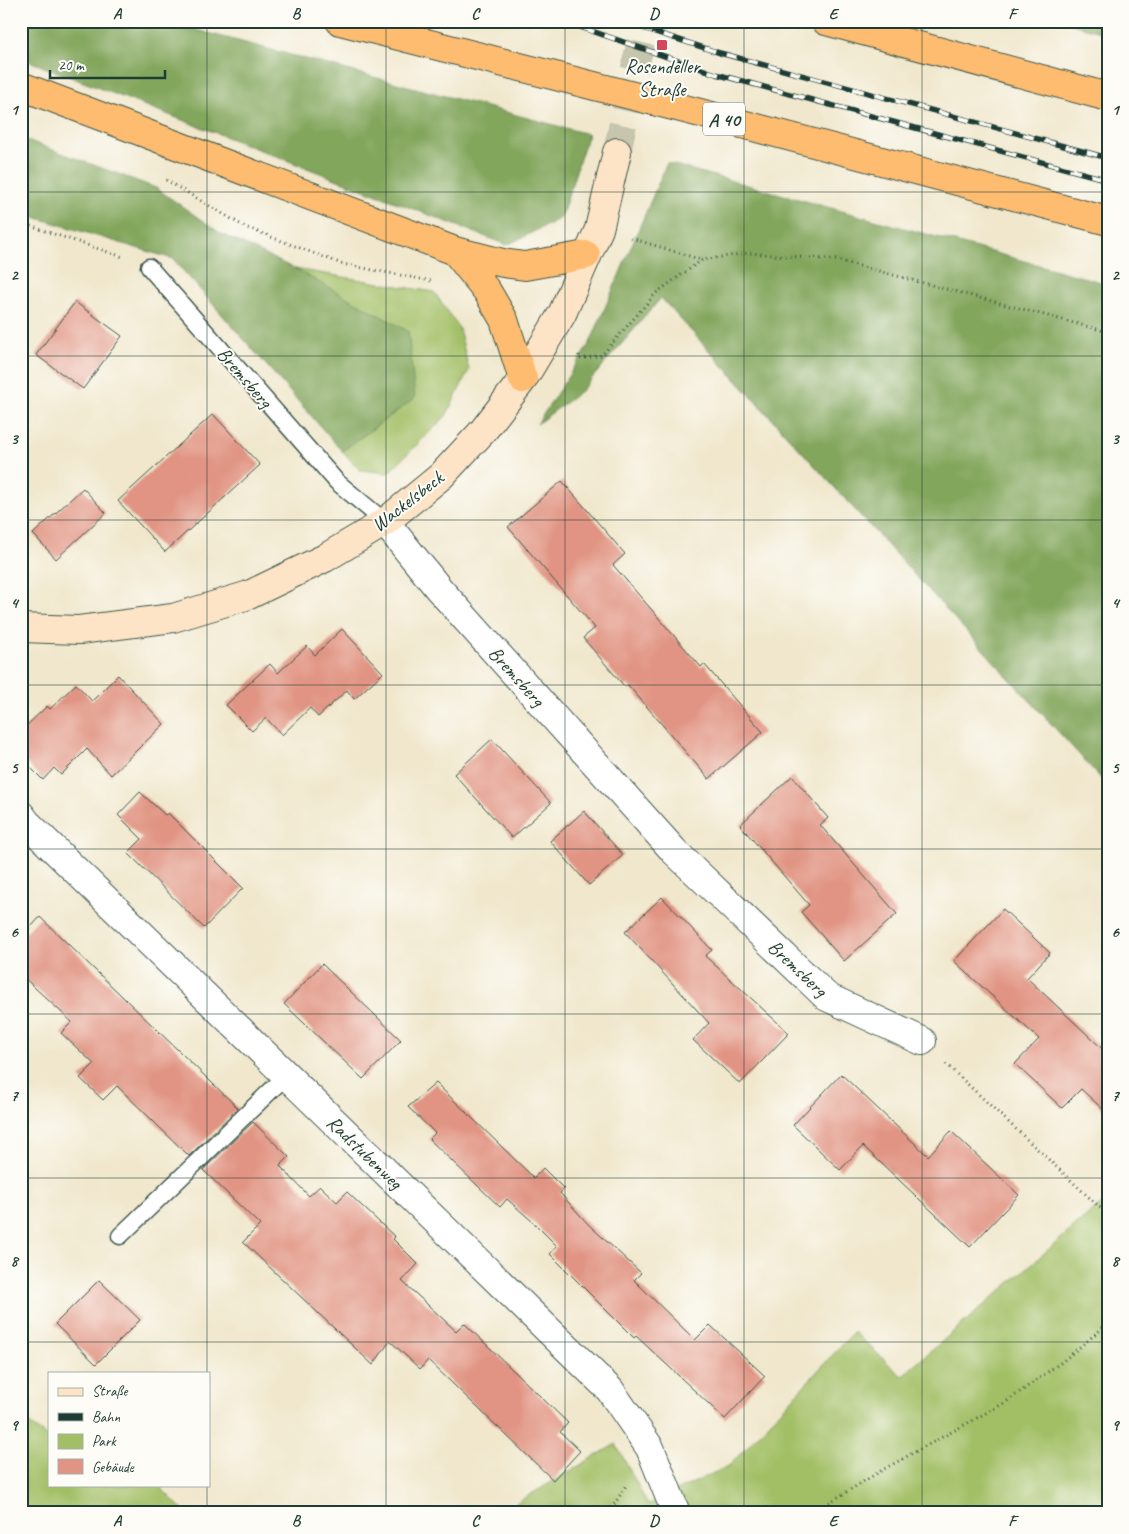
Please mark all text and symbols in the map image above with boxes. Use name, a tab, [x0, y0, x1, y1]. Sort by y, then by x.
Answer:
text: A	[113, 4, 123, 24]
text: B	[292, 4, 302, 24]
text: C	[471, 4, 481, 24]
text: D	[649, 4, 660, 24]
text: E	[829, 4, 840, 24]
text: F	[1008, 4, 1019, 24]
marker: Rosendeller Straße	[655, 38, 669, 52]
scale bar	[50, 48, 165, 80]
place label: Rosendeller Straße	[625, 54, 701, 102]
text: 20 m	[58, 56, 85, 75]
text: 1	[10, 100, 19, 120]
text: 1	[1111, 100, 1120, 120]
road number: A 40	[703, 102, 745, 136]
text: 2	[10, 265, 19, 285]
text: 2	[1111, 265, 1120, 285]
street label: Bremsberg	[211, 342, 279, 414]
text: 3	[10, 429, 19, 449]
text: 3	[1111, 429, 1120, 449]
street label: Wackelsbeck	[366, 465, 450, 537]
text: 4	[10, 593, 19, 613]
text: 4	[1111, 593, 1120, 613]
street label: Bremsberg	[483, 641, 551, 713]
text: 5	[11, 758, 20, 778]
text: 5	[1112, 758, 1121, 778]
text: 6	[10, 922, 19, 942]
text: 6	[1111, 922, 1120, 942]
street label: Bremsberg	[763, 934, 834, 1004]
text: 7	[10, 1086, 19, 1106]
text: 7	[1111, 1086, 1120, 1106]
street label: Radstubenweg	[321, 1110, 409, 1195]
text: 8	[10, 1251, 19, 1271]
text: 8	[1111, 1251, 1120, 1271]
legend	[48, 1372, 210, 1486]
text: Straße	[92, 1382, 128, 1401]
text: Bahn	[92, 1408, 120, 1427]
text: 9	[10, 1415, 19, 1435]
text: 9	[1111, 1415, 1120, 1435]
text: Park	[92, 1432, 117, 1451]
text: Gebäude	[92, 1458, 135, 1477]
text: A	[113, 1511, 123, 1531]
text: B	[292, 1511, 302, 1531]
text: C	[471, 1511, 481, 1531]
text: D	[649, 1511, 660, 1531]
text: E	[829, 1511, 840, 1531]
text: F	[1008, 1511, 1019, 1531]

